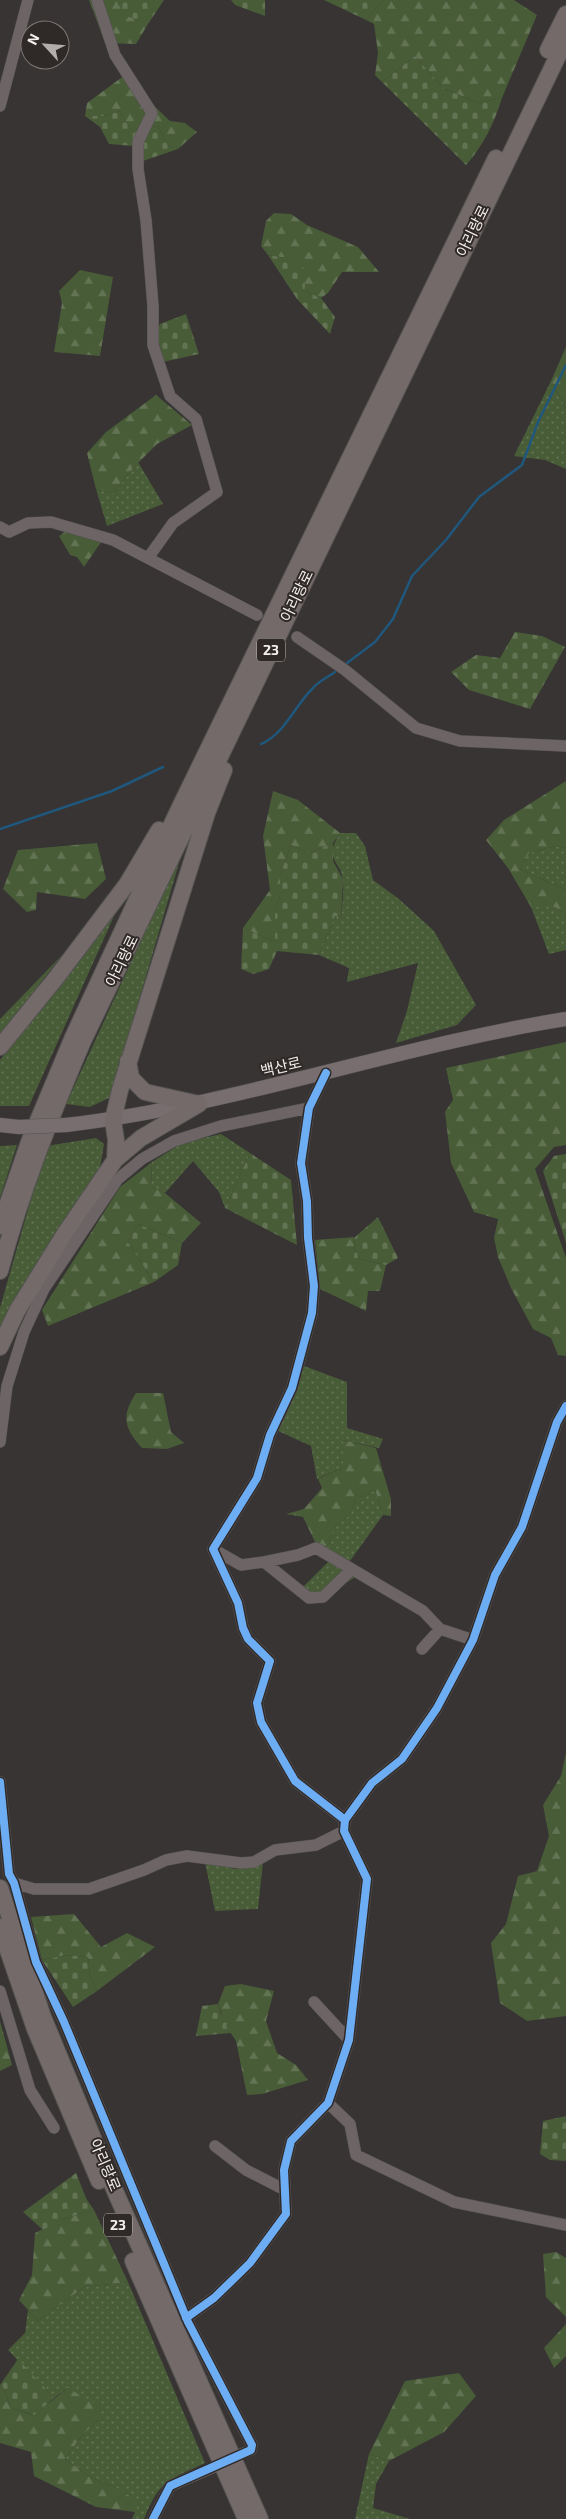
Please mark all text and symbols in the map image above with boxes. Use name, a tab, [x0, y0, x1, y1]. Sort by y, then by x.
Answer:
north arrow	[20, 20, 70, 70]
text: N	[23, 31, 43, 47]
street label: 아리랑로	[452, 202, 492, 259]
street label: 아리랑로	[276, 567, 316, 624]
road number: 23	[257, 638, 285, 662]
street label: 아리랑로	[101, 932, 141, 989]
street label: 백산로	[259, 1053, 303, 1079]
street label: 아리랑로	[87, 2136, 125, 2194]
road number: 23	[104, 2214, 132, 2236]

